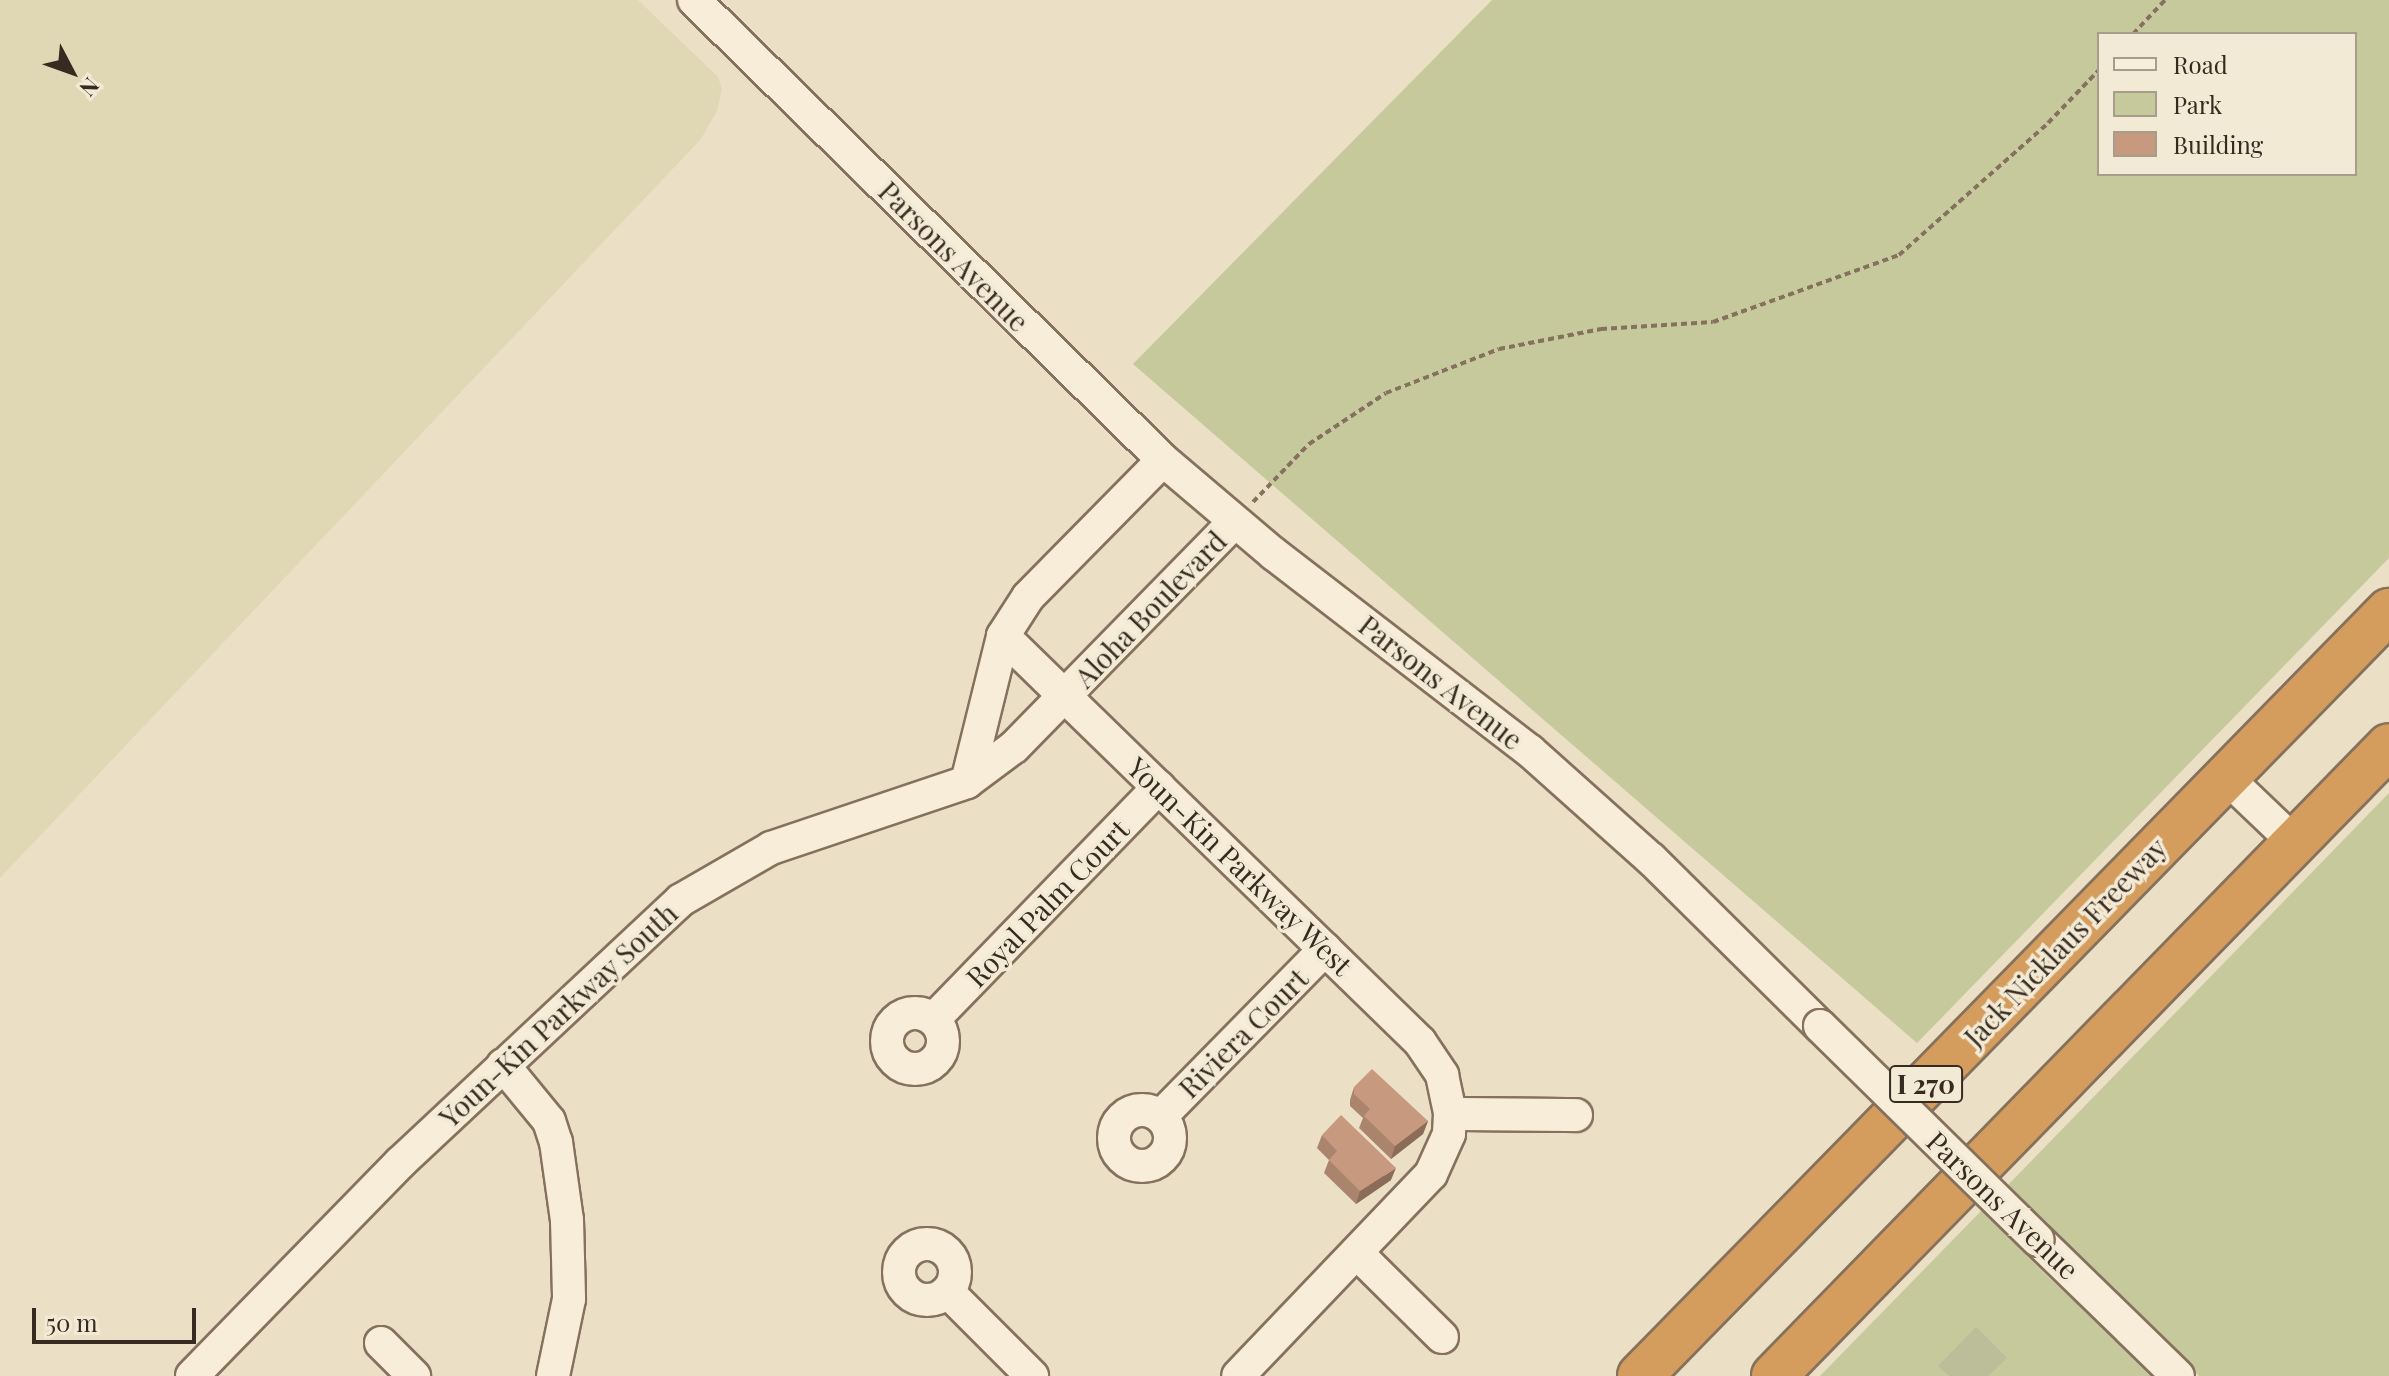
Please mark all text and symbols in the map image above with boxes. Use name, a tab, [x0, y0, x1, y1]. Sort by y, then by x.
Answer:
north arrow	[32, 32, 112, 112]
legend	[2097, 32, 2357, 176]
text: Road	[2173, 48, 2228, 80]
text: N	[74, 72, 107, 104]
text: Park	[2173, 88, 2222, 120]
text: Building	[2173, 128, 2263, 160]
street label: Parsons Avenue	[872, 174, 1036, 338]
street label: Aloha Boulevard	[1067, 524, 1233, 694]
street label: Parsons Avenue	[1352, 607, 1530, 757]
street label: Youn-Kin Parkway West	[1120, 750, 1360, 982]
street label: Royal Palm Court	[959, 812, 1135, 994]
street label: Jack Nicklaus Freeway	[1957, 831, 2173, 1053]
street label: Youn-Kin Parkway South	[432, 896, 684, 1134]
street label: Riviera Court	[1171, 961, 1315, 1105]
road number: I 270	[1888, 1062, 1964, 1106]
street label: Parsons Avenue	[1920, 1124, 2086, 1286]
scale bar	[36, 1292, 200, 1342]
text: 50 m	[46, 1306, 98, 1338]

